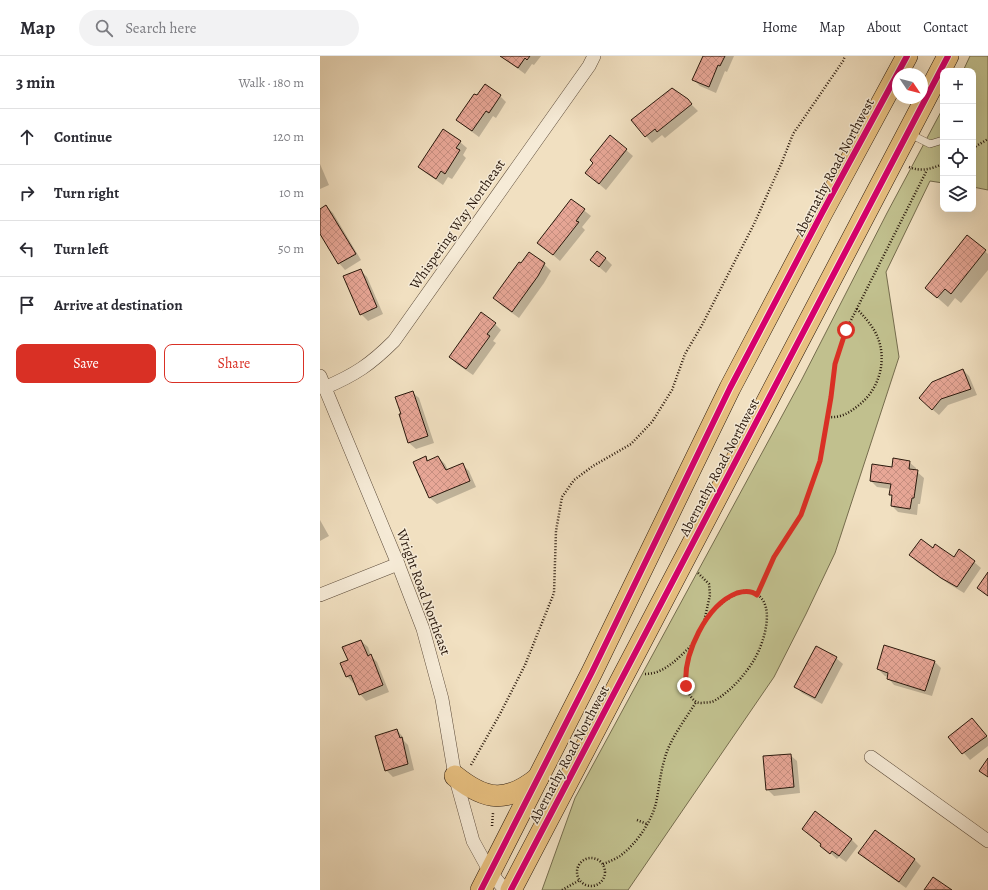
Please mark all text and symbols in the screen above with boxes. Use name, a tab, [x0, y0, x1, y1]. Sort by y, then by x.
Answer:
search box	[79, 10, 359, 46]
text: Map	[20, 15, 55, 41]
icon: search	[93, 17, 115, 39]
text: Search here	[125, 18, 197, 38]
text: Home	[762, 18, 797, 37]
text: Map	[819, 18, 845, 37]
text: About	[867, 18, 901, 37]
text: Contact	[923, 18, 968, 37]
north arrow	[892, 68, 928, 104]
map controls	[940, 68, 976, 212]
button: +	[940, 68, 976, 104]
text: 3 min	[16, 71, 55, 94]
text: Walk · 180 m	[238, 74, 304, 91]
street label: Abernathy Road Northwest	[789, 95, 879, 240]
button: −	[940, 104, 976, 140]
icon: ahead	[16, 126, 38, 148]
text: Continue	[54, 127, 112, 147]
text: 120 m	[273, 128, 304, 145]
button: locate	[940, 140, 976, 176]
street label: Whispering Way Northeast	[405, 155, 510, 294]
button: layers	[940, 176, 976, 212]
icon: right	[16, 182, 38, 204]
text: Turn right	[54, 183, 119, 203]
text: 10 m	[279, 184, 304, 201]
icon: left	[16, 238, 38, 260]
text: Turn left	[54, 239, 109, 259]
text: 50 m	[278, 240, 304, 257]
icon: arrive	[16, 294, 38, 316]
text: Arrive at destination	[54, 295, 183, 315]
route start	[837, 321, 855, 339]
button: Save	[16, 344, 156, 383]
button: Share	[164, 344, 304, 383]
street label: Abernathy Road Northwest	[674, 395, 764, 540]
street label: Wright Road Northeast	[392, 526, 455, 658]
route end	[677, 677, 695, 695]
street label: Abernathy Road Northwest	[524, 682, 614, 827]

